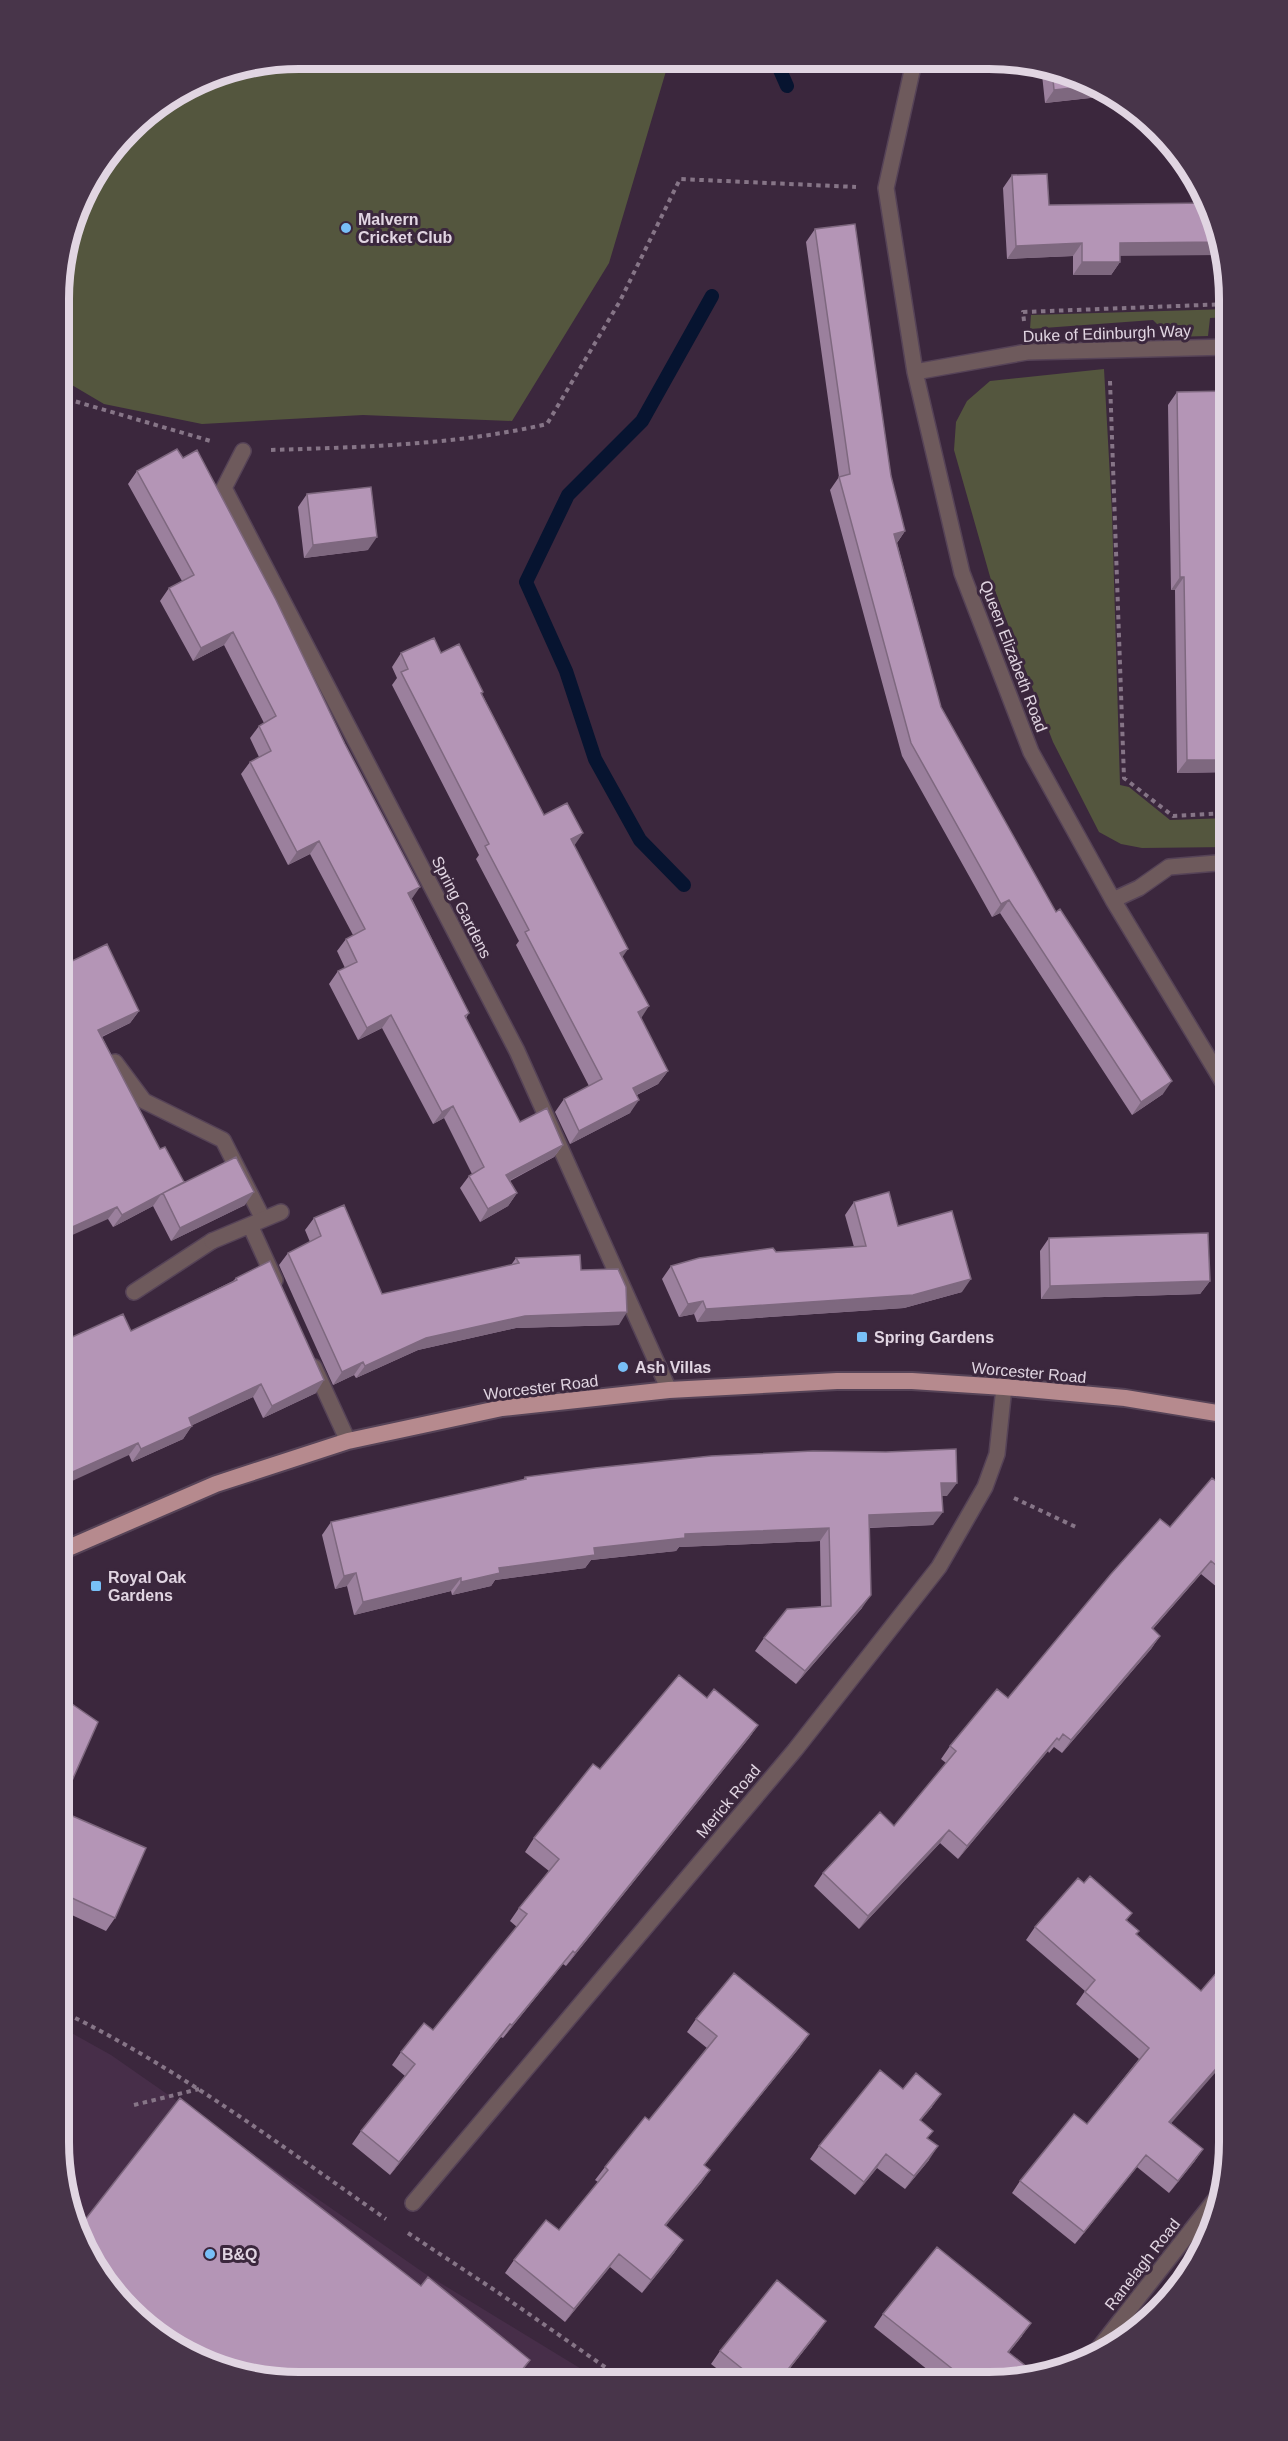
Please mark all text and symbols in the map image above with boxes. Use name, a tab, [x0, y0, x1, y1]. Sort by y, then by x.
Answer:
place label: Malvern Cricket Club	[358, 211, 452, 246]
marker: Malvern Cricket Club	[339, 221, 353, 235]
street label: Duke of Edinburgh Way	[1023, 322, 1191, 345]
street label: Queen Elizabeth Road	[977, 578, 1050, 734]
street label: Spring Gardens	[429, 853, 495, 961]
place label: Spring Gardens	[874, 1329, 994, 1346]
marker: Spring Gardens	[855, 1330, 869, 1344]
place label: Ash Villas	[635, 1359, 711, 1376]
street label: Worcester Road	[971, 1359, 1087, 1386]
marker: Ash Villas	[616, 1360, 630, 1374]
street label: Worcester Road	[483, 1372, 599, 1403]
place label: Royal Oak Gardens	[108, 1569, 186, 1604]
marker: Royal Oak Gardens	[89, 1579, 103, 1593]
street label: Merick Road	[693, 1761, 764, 1841]
street label: Ranelagh Road	[1101, 2215, 1183, 2313]
place label: B&Q	[222, 2246, 258, 2263]
marker: B&Q	[203, 2247, 217, 2261]

